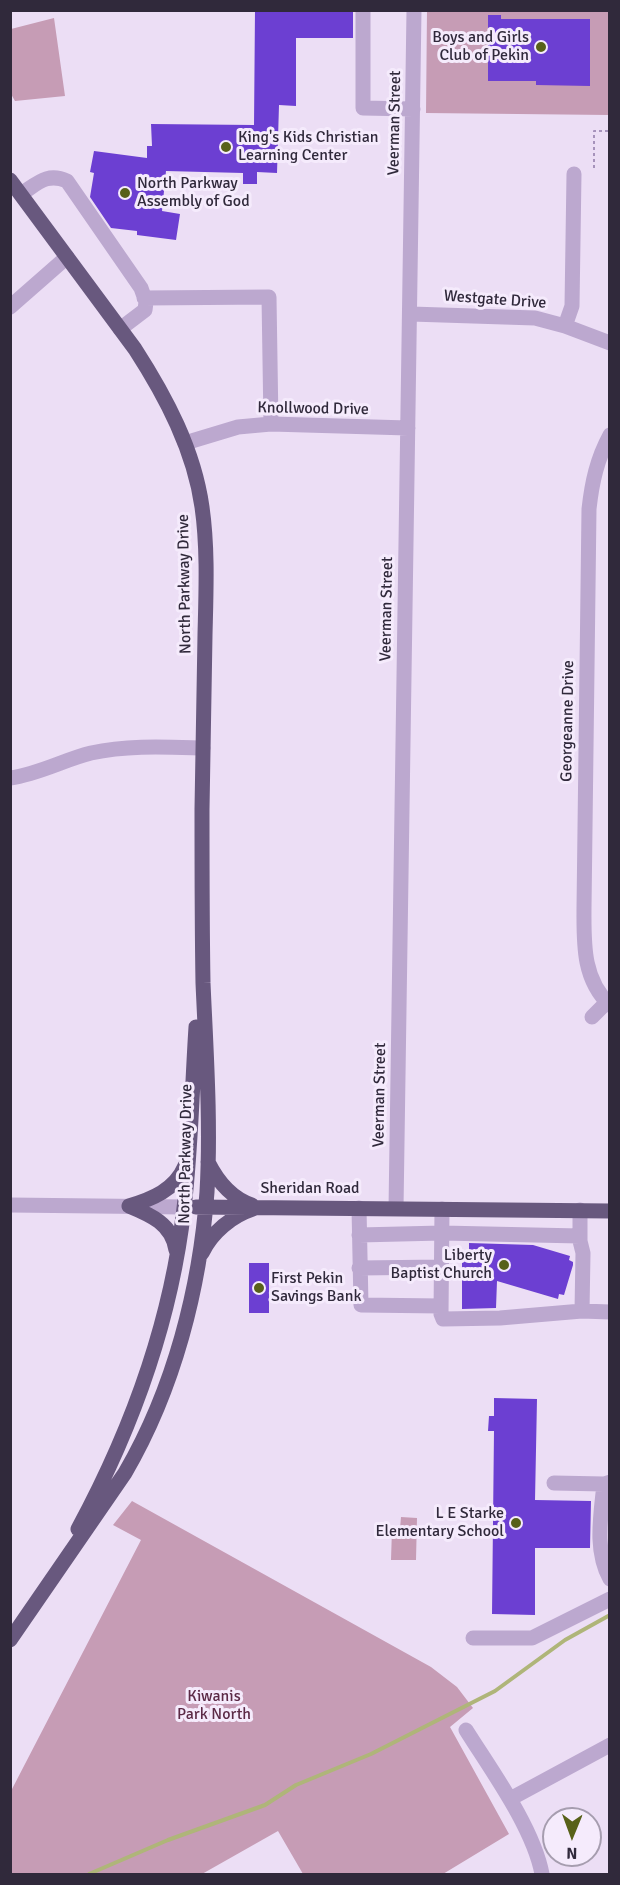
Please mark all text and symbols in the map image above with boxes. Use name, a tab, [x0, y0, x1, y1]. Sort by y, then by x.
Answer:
place label: Boys and Girls Club of Pekin	[432, 28, 529, 66]
marker: Boys and Girls Club of Pekin	[534, 40, 548, 54]
street label: Veerman Street	[384, 70, 406, 176]
place label: King's Kids Christian Learning Center	[238, 128, 378, 166]
marker: King's Kids Christian Learning Center	[219, 140, 233, 154]
place label: North Parkway Assembly of God	[137, 174, 250, 212]
marker: North Parkway Assembly of God	[118, 186, 132, 200]
street label: Westgate Drive	[443, 287, 547, 313]
street label: Knollwood Drive	[257, 398, 369, 420]
street label: North Parkway Drive	[174, 514, 196, 654]
street label: Veerman Street	[376, 556, 398, 662]
street label: Georgeanne Drive	[557, 660, 579, 782]
street label: Veerman Street	[369, 1042, 391, 1148]
street label: North Parkway Drive	[175, 1084, 197, 1224]
street label: Sheridan Road	[260, 1179, 360, 1199]
place label: Liberty Baptist Church	[391, 1246, 492, 1284]
marker: Liberty Baptist Church	[497, 1258, 511, 1272]
place label: First Pekin Savings Bank	[271, 1269, 361, 1307]
marker: First Pekin Savings Bank	[252, 1281, 266, 1295]
place label: L E Starke Elementary School	[375, 1504, 504, 1542]
marker: L E Starke Elementary School	[509, 1516, 523, 1530]
park label: Kiwanis Park North	[177, 1687, 251, 1725]
north arrow	[542, 1807, 602, 1867]
text: N	[566, 1843, 577, 1863]

